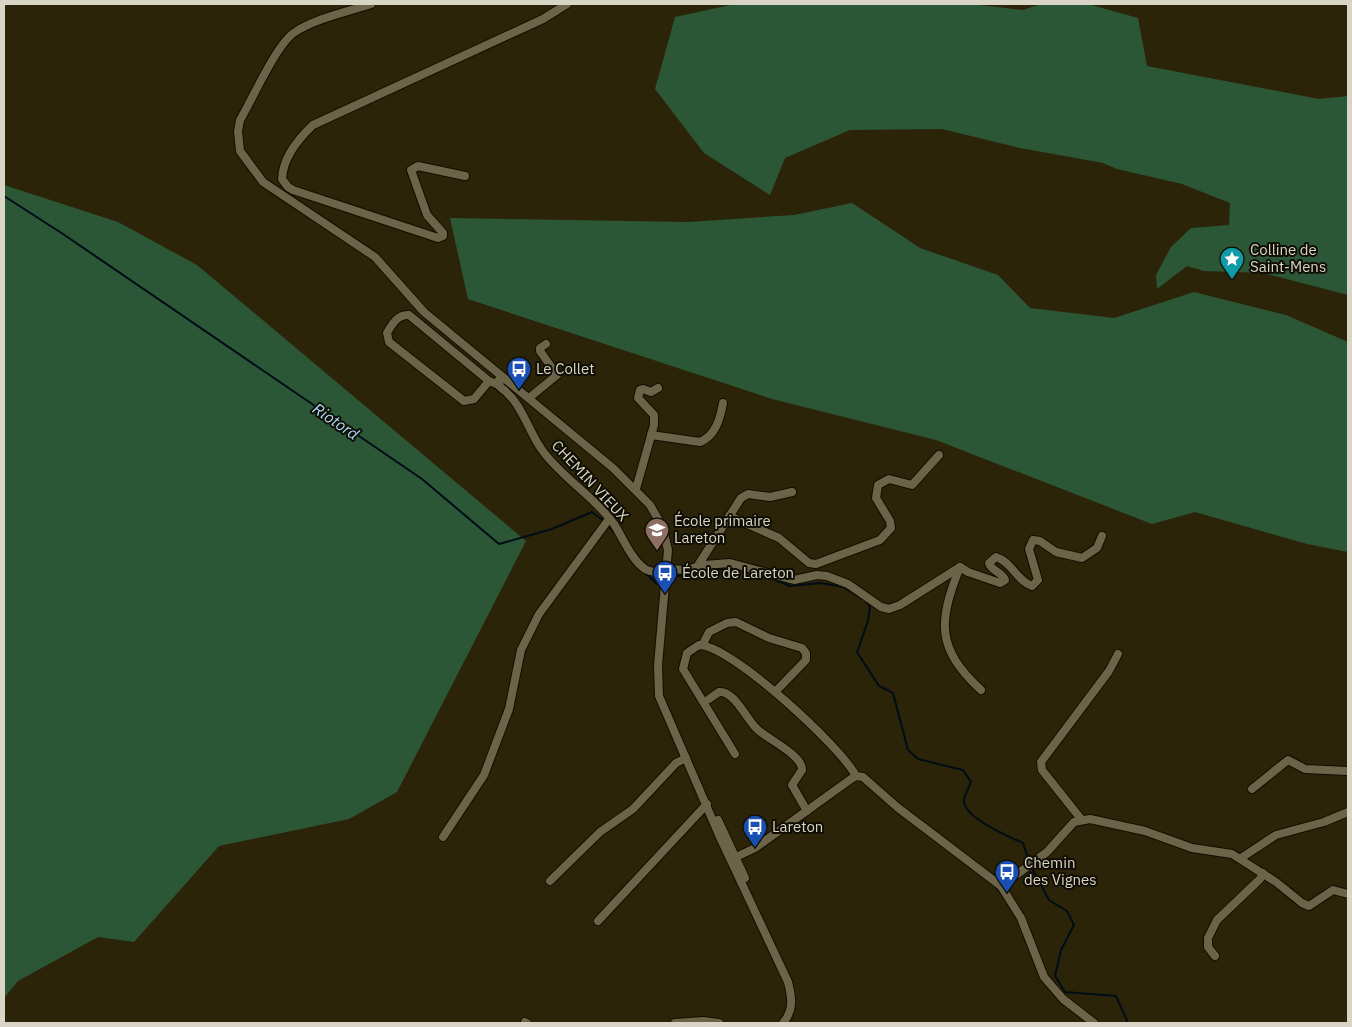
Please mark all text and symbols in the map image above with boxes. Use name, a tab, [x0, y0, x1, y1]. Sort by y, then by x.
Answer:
place label: Colline de Saint-Mens	[1250, 240, 1326, 276]
place icon: Colline de Saint-Mens	[1219, 246, 1245, 280]
bus stop icon: Le Collet	[506, 356, 532, 390]
place label: Le Collet	[536, 359, 594, 378]
water label: Riotord	[309, 398, 364, 444]
street label: CHEMIN VIEUX	[548, 436, 633, 525]
place label: École primaire Lareton	[674, 511, 771, 547]
school or university icon: École primaire Lareton	[644, 517, 670, 551]
bus stop icon: École de Lareton	[652, 560, 678, 594]
place label: École de Lareton	[682, 563, 794, 582]
bus stop icon: Lareton	[742, 814, 768, 848]
place label: Lareton	[772, 817, 823, 836]
place label: Chemin des Vignes	[1024, 853, 1097, 889]
bus stop icon: Chemin des Vignes	[994, 859, 1020, 893]

